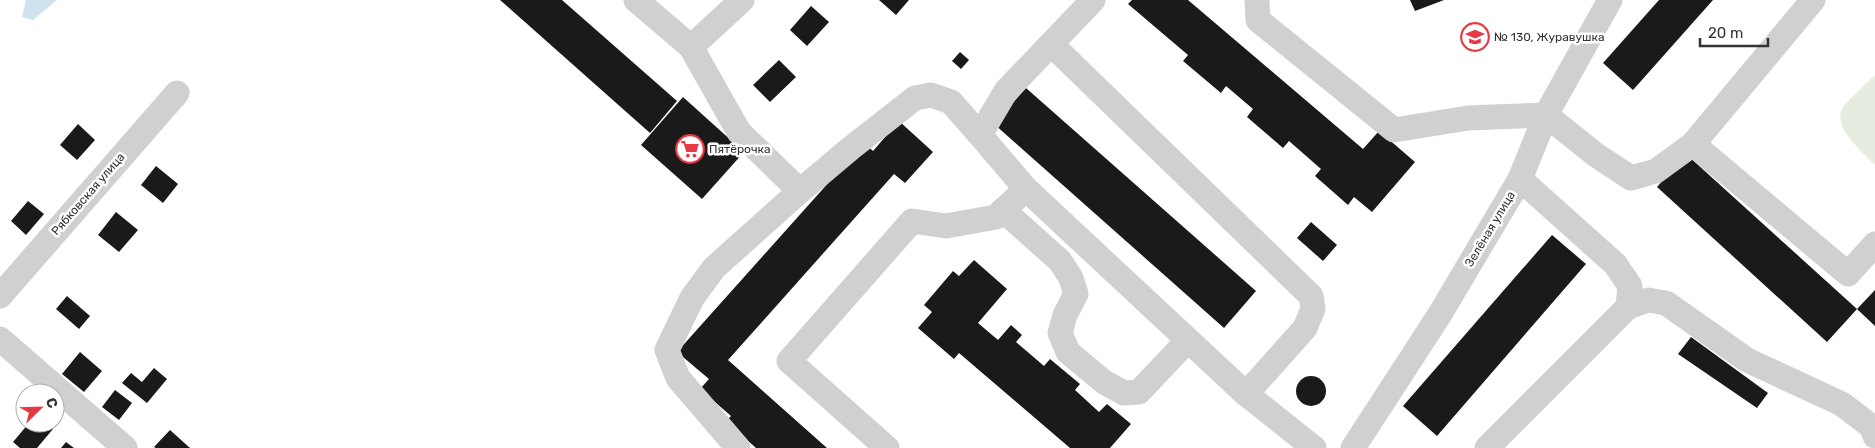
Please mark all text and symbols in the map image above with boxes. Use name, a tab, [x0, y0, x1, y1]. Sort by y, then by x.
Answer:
scale bar	[1700, 15, 1768, 47]
school or university icon: № 130, Журавушка	[1460, 22, 1490, 52]
text: 20 m	[1708, 24, 1743, 42]
place label: № 130, Журавушка	[1494, 30, 1605, 44]
supermarket icon: Пятёрочка	[675, 134, 705, 164]
place label: Пятёрочка	[709, 142, 771, 156]
street label: Рябковская улица	[48, 150, 128, 238]
street label: Зелёная улица	[1462, 189, 1518, 269]
north arrow	[15, 383, 65, 433]
text: С	[42, 395, 61, 411]

